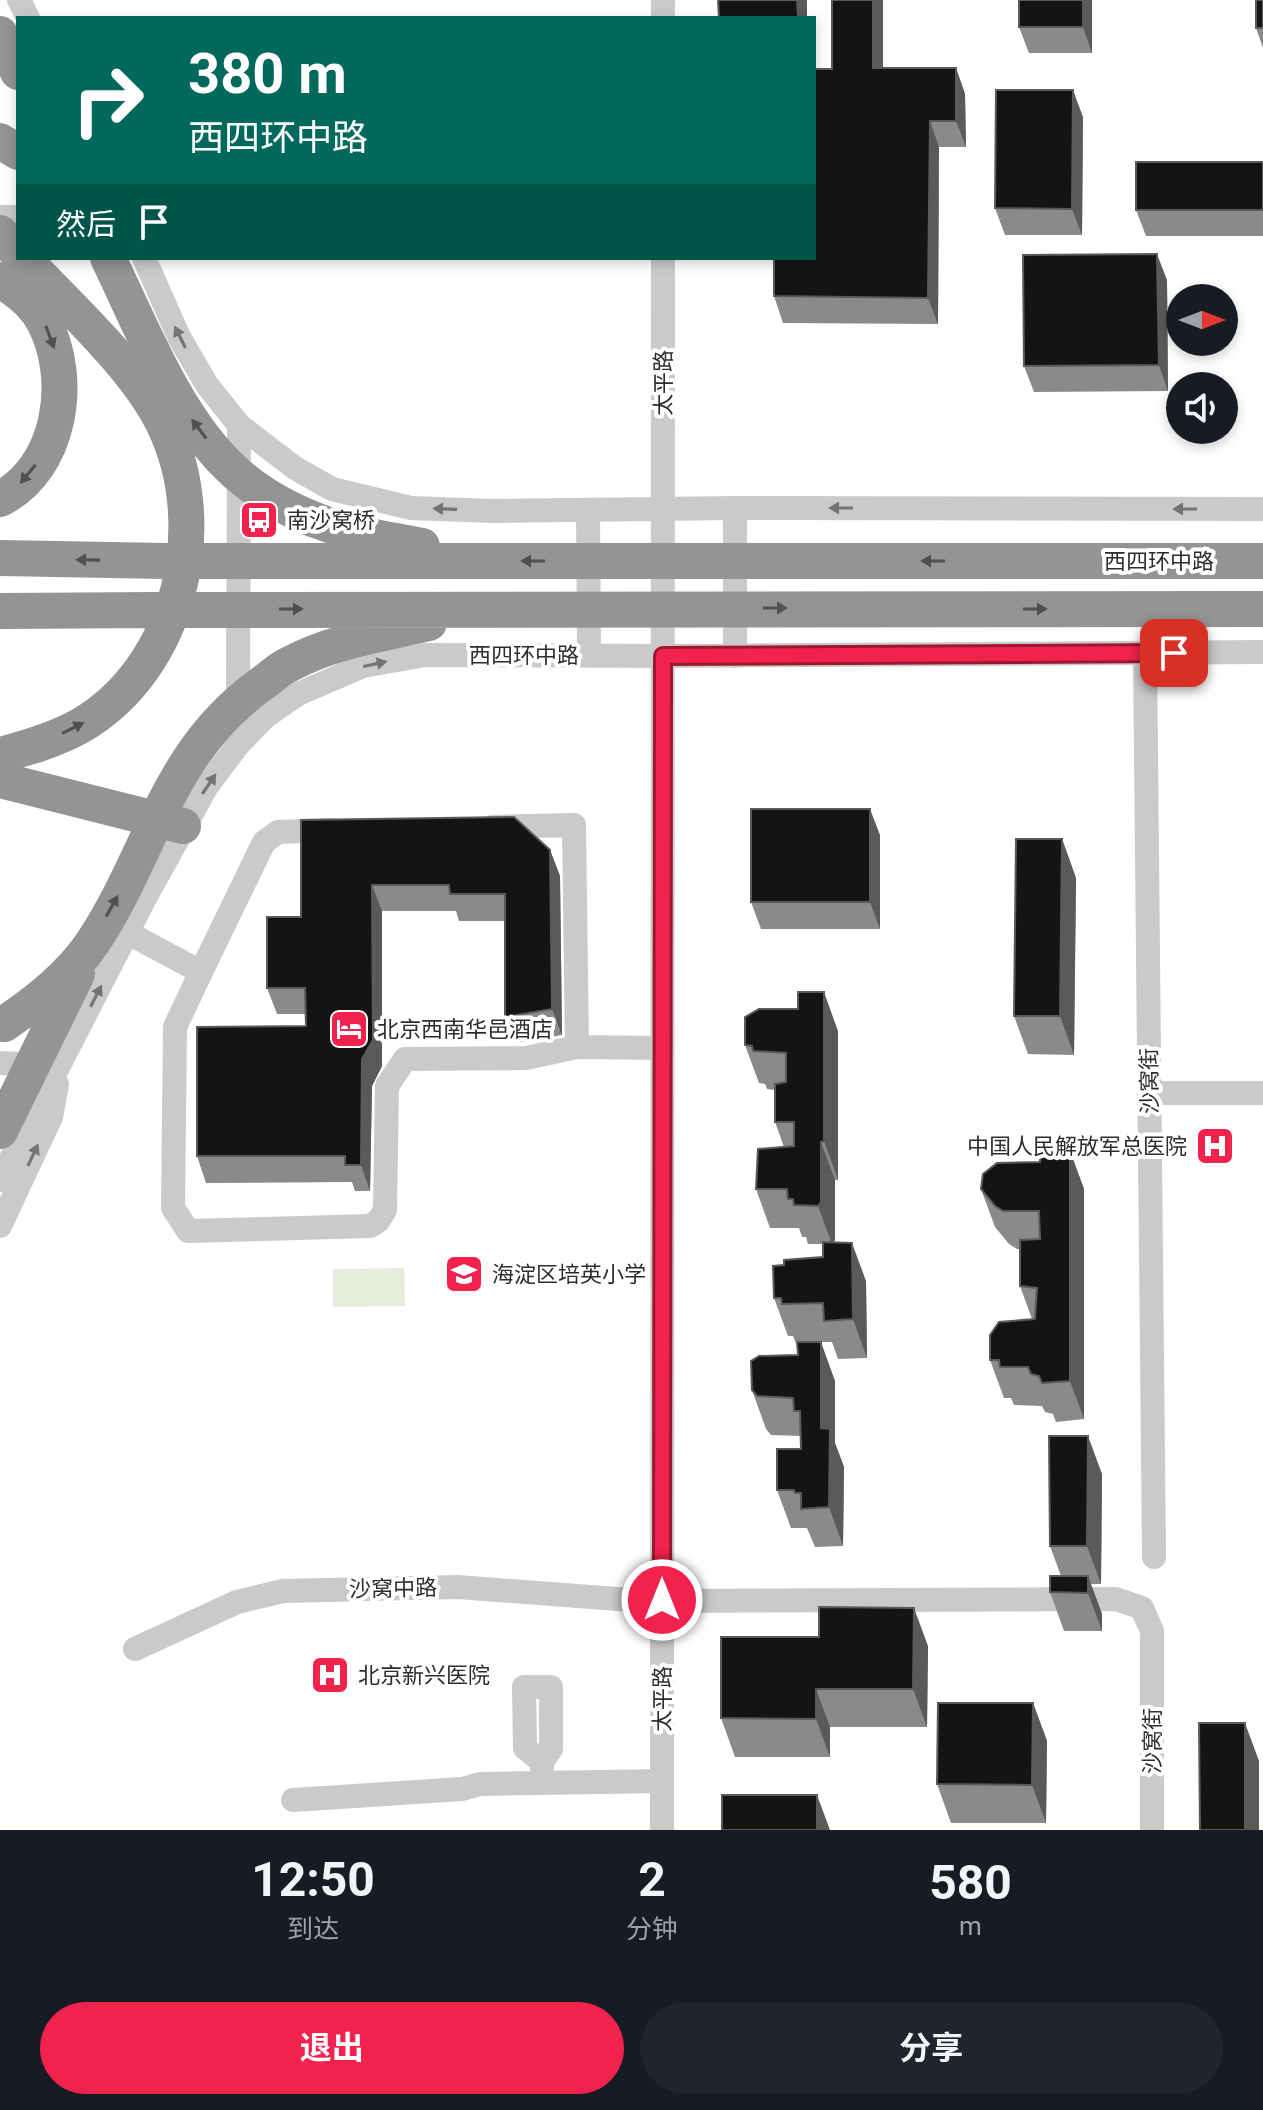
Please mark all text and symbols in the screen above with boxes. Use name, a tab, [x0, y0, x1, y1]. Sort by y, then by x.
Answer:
text: 380 m	[188, 41, 347, 107]
icon: right	[56, 48, 160, 152]
text: 西四环中路	[188, 117, 368, 159]
icon: arrive	[132, 200, 176, 244]
text: 然后	[56, 207, 116, 242]
north arrow	[1166, 284, 1238, 356]
map controls	[1166, 284, 1238, 444]
one-way arrow	[44, 325, 57, 349]
one-way arrow	[173, 325, 187, 348]
street label: 太平路	[651, 350, 676, 416]
button: sound	[1166, 372, 1238, 444]
one-way arrow	[191, 419, 207, 439]
one-way arrow	[20, 464, 37, 484]
bus stop icon: 南沙窝桥	[238, 499, 280, 541]
one-way arrow	[828, 502, 853, 514]
one-way arrow	[432, 503, 457, 516]
one-way arrow	[1172, 503, 1197, 515]
place label: 南沙窝桥	[287, 508, 375, 533]
street label: 西四环中路	[1104, 549, 1214, 574]
one-way arrow	[75, 554, 100, 566]
one-way arrow	[520, 555, 545, 567]
one-way arrow	[920, 555, 945, 567]
one-way arrow	[763, 602, 788, 614]
one-way arrow	[279, 603, 304, 615]
one-way arrow	[1023, 603, 1048, 615]
pin	[1140, 619, 1208, 687]
icon: arrive	[1152, 631, 1196, 675]
street label: 西四环中路	[469, 643, 579, 668]
one-way arrow	[363, 657, 388, 670]
one-way arrow	[61, 721, 84, 735]
one-way arrow	[201, 774, 216, 795]
one-way arrow	[105, 895, 119, 918]
one-way arrow	[89, 984, 103, 1007]
hotel icon: 北京西南华邑酒店	[328, 1008, 370, 1050]
place label: 北京西南华邑酒店	[377, 1017, 553, 1042]
street label: 沙窝街	[1136, 1048, 1163, 1114]
hospital icon: 中国人民解放军总医院	[1194, 1125, 1236, 1167]
place label: 中国人民解放军总医院	[967, 1134, 1187, 1159]
one-way arrow	[26, 1143, 40, 1167]
school or university icon: 海淀区培英小学	[443, 1253, 485, 1295]
place label: 海淀区培英小学	[492, 1262, 646, 1287]
position arrow	[620, 1558, 704, 1642]
street label: 沙窝中路	[349, 1575, 437, 1602]
hospital icon: 北京新兴医院	[309, 1654, 351, 1696]
place label: 北京新兴医院	[358, 1663, 490, 1688]
street label: 太平路	[650, 1666, 675, 1732]
street label: 沙窝街	[1140, 1708, 1165, 1774]
text: 12:50	[251, 1851, 375, 1908]
text: 2	[638, 1851, 666, 1908]
text: 580	[929, 1854, 1012, 1911]
text: m	[959, 1911, 982, 1941]
text: 到达	[287, 1914, 339, 1944]
text: 分钟	[626, 1914, 678, 1944]
button: 退出	[40, 2002, 624, 2094]
button: 分享	[640, 2002, 1223, 2094]

